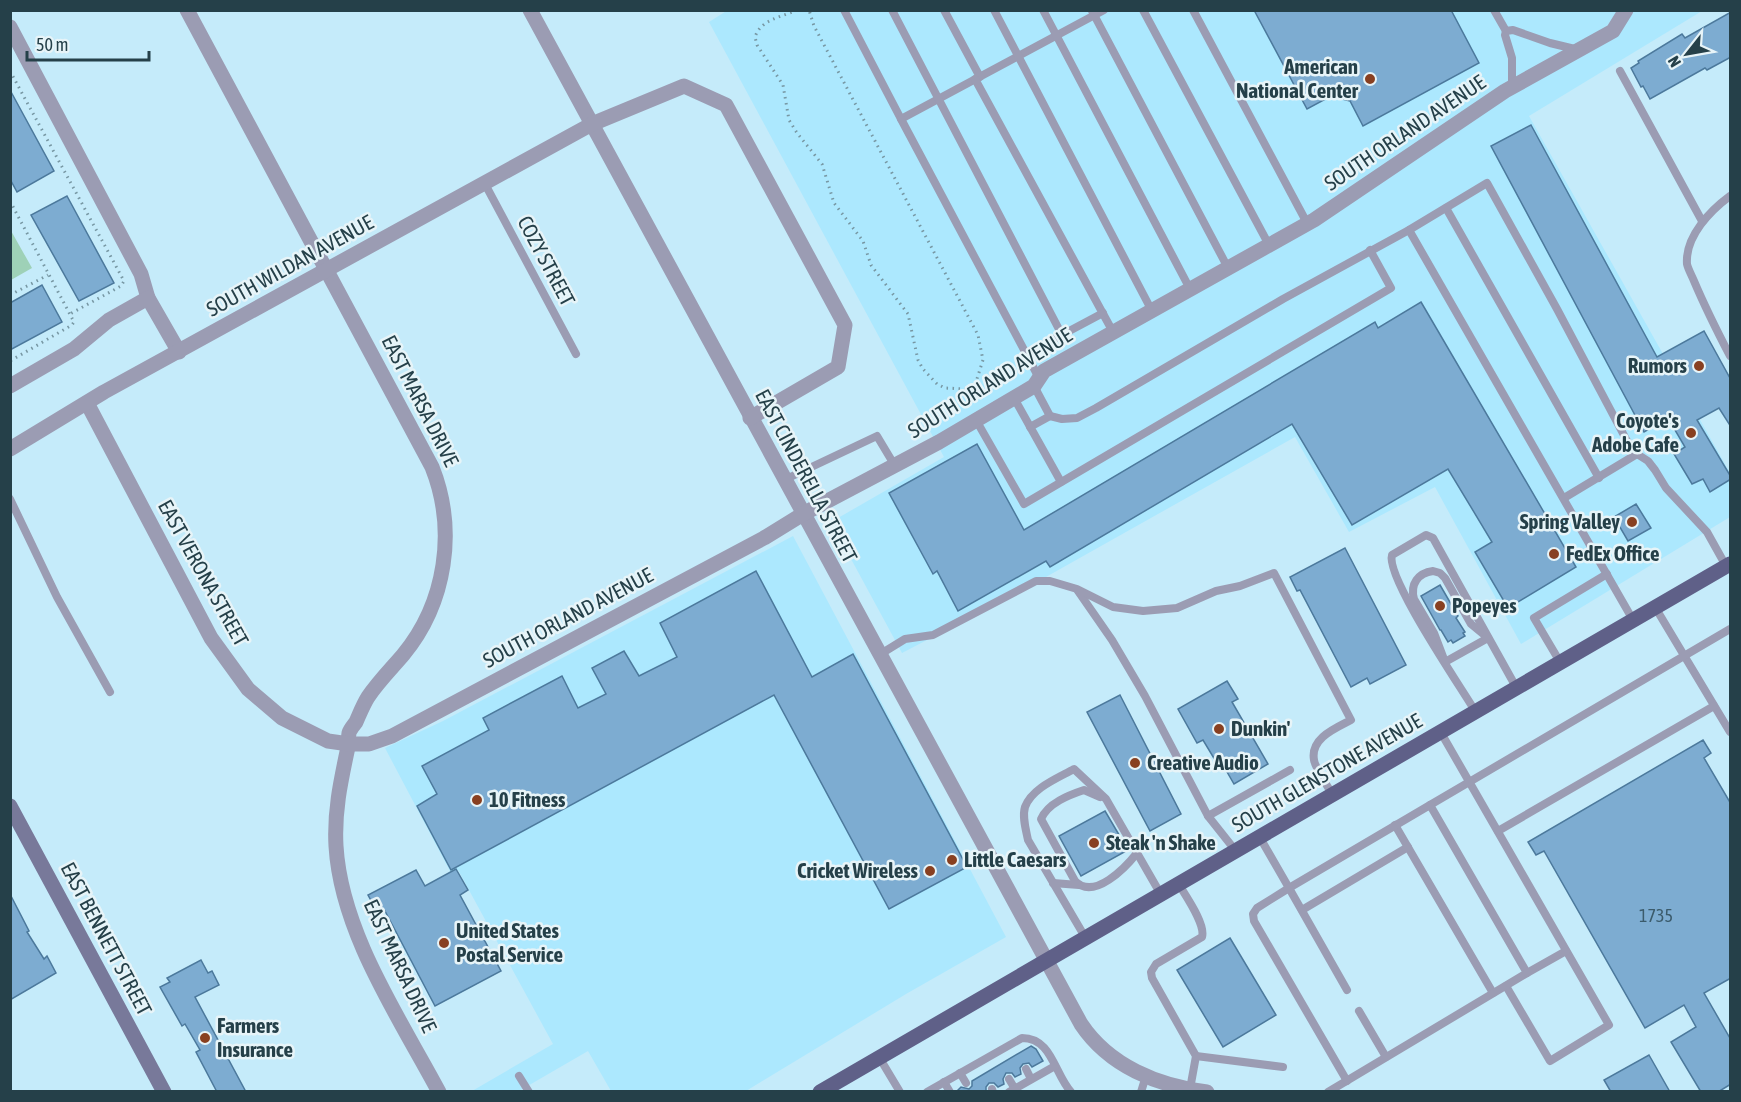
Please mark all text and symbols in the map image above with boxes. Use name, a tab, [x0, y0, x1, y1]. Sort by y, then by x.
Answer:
scale bar	[27, 24, 148, 62]
north arrow	[1657, 24, 1717, 84]
text: 50 m	[36, 34, 68, 55]
text: N	[1664, 53, 1684, 70]
place label: American National Center	[1236, 54, 1359, 102]
street label: SOUTH ORLAND AVENUE	[1319, 69, 1489, 195]
marker: American National Center	[1363, 72, 1377, 86]
street label: SOUTH WILDAN AVENUE	[202, 209, 377, 321]
street label: COZY STREET	[513, 212, 581, 310]
street label: SOUTH ORLAND AVENUE	[903, 322, 1076, 442]
street label: EAST MARSA DRIVE	[378, 331, 464, 470]
place label: Rumors	[1628, 353, 1688, 377]
marker: Rumors	[1692, 359, 1706, 373]
street label: EAST CINDERELLA STREET	[751, 385, 863, 566]
place label: Coyote's Adobe Cafe	[1591, 408, 1680, 456]
marker: Coyote's Adobe Cafe	[1684, 426, 1698, 440]
street label: EAST VERONA STREET	[154, 495, 254, 650]
place label: Spring Valley	[1520, 509, 1620, 533]
marker: Spring Valley	[1625, 515, 1639, 529]
place label: FedEx Office	[1566, 541, 1660, 565]
marker: FedEx Office	[1547, 547, 1561, 561]
street label: SOUTH ORLAND AVENUE	[479, 562, 657, 672]
place label: Popeyes	[1452, 593, 1517, 617]
marker: Popeyes	[1433, 599, 1447, 613]
street label: SOUTH GLENSTONE AVENUE	[1227, 708, 1426, 836]
place label: Dunkin'	[1231, 716, 1291, 740]
marker: Dunkin'	[1212, 722, 1226, 736]
place label: Creative Audio	[1147, 750, 1259, 774]
marker: Creative Audio	[1128, 756, 1142, 770]
place label: 10 Fitness	[489, 787, 566, 811]
marker: 10 Fitness	[470, 793, 484, 807]
place label: Steak 'n Shake	[1106, 830, 1216, 854]
marker: Steak 'n Shake	[1087, 836, 1101, 850]
place label: Little Caesars	[964, 847, 1067, 871]
marker: Little Caesars	[945, 853, 959, 867]
street label: EAST BENNETT STREET	[56, 858, 157, 1019]
place label: Cricket Wireless	[797, 858, 919, 882]
marker: Cricket Wireless	[923, 864, 937, 878]
street label: EAST MARSA DRIVE	[360, 895, 442, 1036]
house number: 1735	[1639, 905, 1673, 926]
place label: United States Postal Service	[456, 918, 563, 966]
marker: United States Postal Service	[437, 936, 451, 950]
place label: Farmers Insurance	[217, 1013, 293, 1061]
marker: Farmers Insurance	[198, 1031, 212, 1045]

